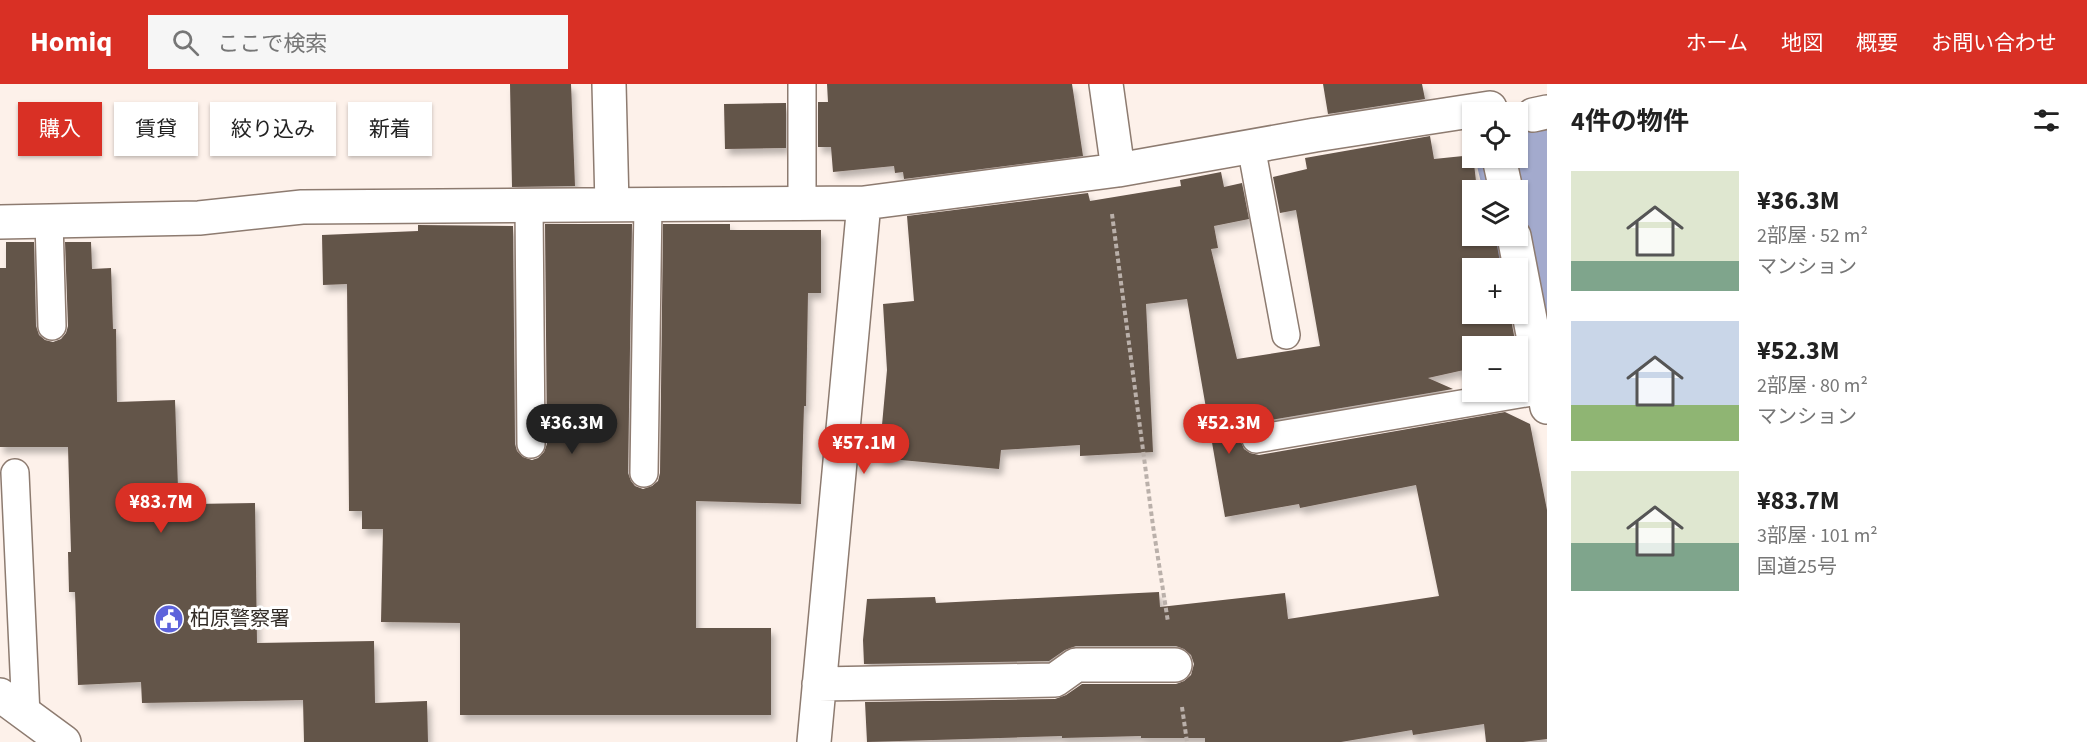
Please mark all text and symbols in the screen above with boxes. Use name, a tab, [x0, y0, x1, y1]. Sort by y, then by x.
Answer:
search box	[148, 15, 568, 69]
text: Homiq	[30, 22, 112, 62]
icon: search	[169, 26, 202, 59]
text: ここで検索	[217, 28, 327, 60]
text: ホーム	[1686, 28, 1748, 58]
text: 地図	[1781, 28, 1823, 58]
text: 概要	[1856, 28, 1898, 58]
text: お問い合わせ	[1931, 28, 2057, 58]
chip: 購入	[18, 102, 102, 156]
chip: 賃貸	[114, 102, 198, 156]
chip: 絞り込み	[210, 102, 336, 156]
chip: 新着	[348, 102, 432, 156]
map controls	[1462, 102, 1528, 402]
button: locate	[1462, 102, 1528, 168]
text: 4件の物件	[1571, 103, 1689, 140]
icon: filters	[2030, 104, 2063, 137]
button: layers	[1462, 180, 1528, 246]
text: ¥36.3M	[1757, 182, 1840, 219]
icon: home	[1619, 195, 1691, 267]
text: 2部屋 · 52 m²	[1757, 222, 1868, 250]
text: マンション	[1757, 253, 1857, 281]
button: +	[1462, 258, 1528, 324]
text: ¥52.3M	[1757, 332, 1840, 369]
button: −	[1462, 336, 1528, 402]
icon: home	[1619, 345, 1691, 417]
text: 2部屋 · 80 m²	[1757, 372, 1868, 400]
text: マンション	[1757, 403, 1857, 431]
pin: ¥36.3M	[523, 404, 621, 455]
pin: ¥52.3M	[1180, 404, 1278, 455]
text: ¥36.3M	[540, 409, 604, 437]
text: ¥52.3M	[1197, 409, 1261, 437]
pin: ¥57.1M	[815, 424, 913, 475]
text: ¥57.1M	[832, 429, 896, 457]
text: ¥83.7M	[1757, 482, 1840, 519]
pin: ¥83.7M	[112, 483, 210, 534]
text: ¥83.7M	[129, 488, 193, 516]
icon: home	[1619, 495, 1691, 567]
text: 3部屋 · 101 m²	[1757, 522, 1878, 550]
text: 国道25号	[1757, 553, 1837, 581]
public building icon: 柏原警察署	[153, 603, 185, 635]
place label: 柏原警察署	[190, 605, 290, 633]

